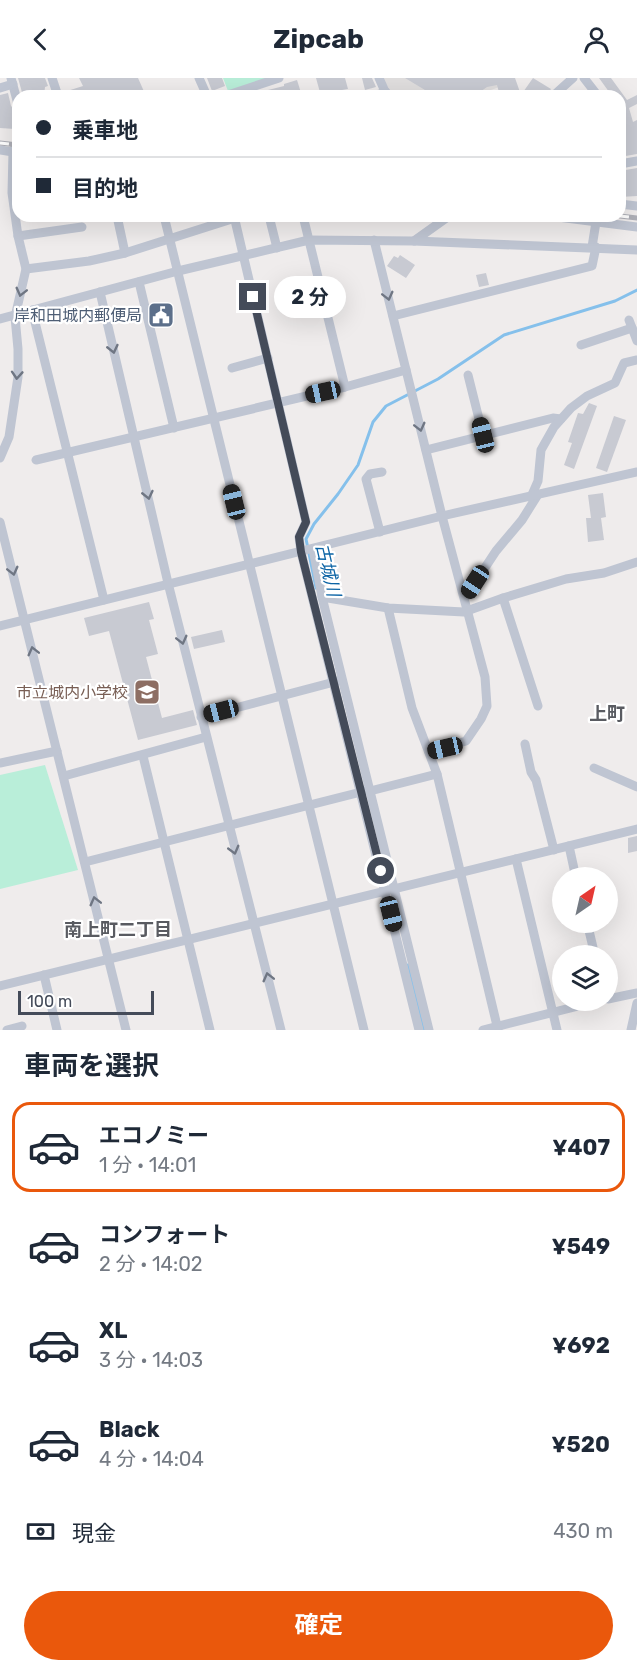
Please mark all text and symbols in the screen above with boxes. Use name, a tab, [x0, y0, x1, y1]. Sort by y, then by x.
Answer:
icon: back	[24, 23, 57, 56]
text: Zipcab	[273, 23, 364, 55]
icon: person	[580, 23, 613, 56]
text: 乗車地	[72, 117, 138, 144]
text: 目的地	[72, 175, 138, 202]
callout: 2 分	[274, 276, 346, 318]
route end	[239, 283, 266, 310]
text: 2 分	[291, 285, 329, 309]
one-way arrow	[15, 286, 28, 296]
one-way arrow	[381, 291, 394, 301]
public building icon: 岸和田城内郵便局	[146, 300, 176, 330]
place label: 岸和田城内郵便局	[14, 306, 142, 325]
one-way arrow	[106, 344, 119, 354]
one-way arrow	[11, 370, 24, 379]
car	[304, 379, 342, 405]
car	[470, 415, 496, 455]
one-way arrow	[413, 422, 426, 432]
car	[221, 482, 247, 522]
one-way arrow	[140, 490, 153, 500]
water label: 古城川	[311, 541, 345, 601]
car	[458, 562, 492, 602]
one-way arrow	[6, 566, 19, 576]
one-way arrow	[174, 635, 187, 645]
one-way arrow	[27, 646, 40, 656]
school or university icon: 市立城内小学校	[132, 677, 162, 707]
place label: 市立城内小学校	[16, 683, 128, 702]
car	[201, 698, 241, 724]
district label: 上町	[589, 703, 625, 725]
car	[425, 735, 465, 761]
one-way arrow	[227, 845, 240, 855]
route start	[367, 857, 394, 884]
north arrow	[552, 867, 618, 933]
map controls	[552, 867, 618, 1011]
car	[378, 894, 404, 934]
one-way arrow	[89, 897, 102, 907]
district label: 南上町二丁目	[64, 919, 172, 941]
button: layers	[552, 945, 618, 1011]
one-way arrow	[262, 972, 275, 982]
scale bar	[18, 988, 154, 1016]
text: 100 m	[27, 992, 72, 1011]
text: 車両を選択	[24, 1050, 159, 1082]
icon: car	[27, 1120, 81, 1174]
text: エコノミー	[99, 1122, 209, 1149]
text: ¥407	[552, 1134, 610, 1161]
text: 1 分 · 14:01	[99, 1153, 196, 1177]
icon: car	[27, 1219, 81, 1273]
text: コンフォート	[99, 1221, 230, 1248]
text: ¥549	[552, 1233, 610, 1260]
text: 2 分 · 14:02	[99, 1252, 203, 1276]
text: XL	[99, 1317, 127, 1344]
icon: car	[27, 1318, 81, 1372]
text: ¥692	[552, 1332, 610, 1359]
text: 3 分 · 14:03	[99, 1348, 203, 1372]
text: Black	[99, 1416, 160, 1443]
icon: car	[27, 1417, 81, 1471]
text: ¥520	[551, 1431, 610, 1458]
text: 4 分 · 14:04	[99, 1447, 204, 1471]
icon: cash	[24, 1515, 57, 1548]
text: 430 m	[553, 1519, 613, 1543]
text: 現金	[72, 1520, 116, 1547]
button: 確定	[24, 1591, 613, 1660]

